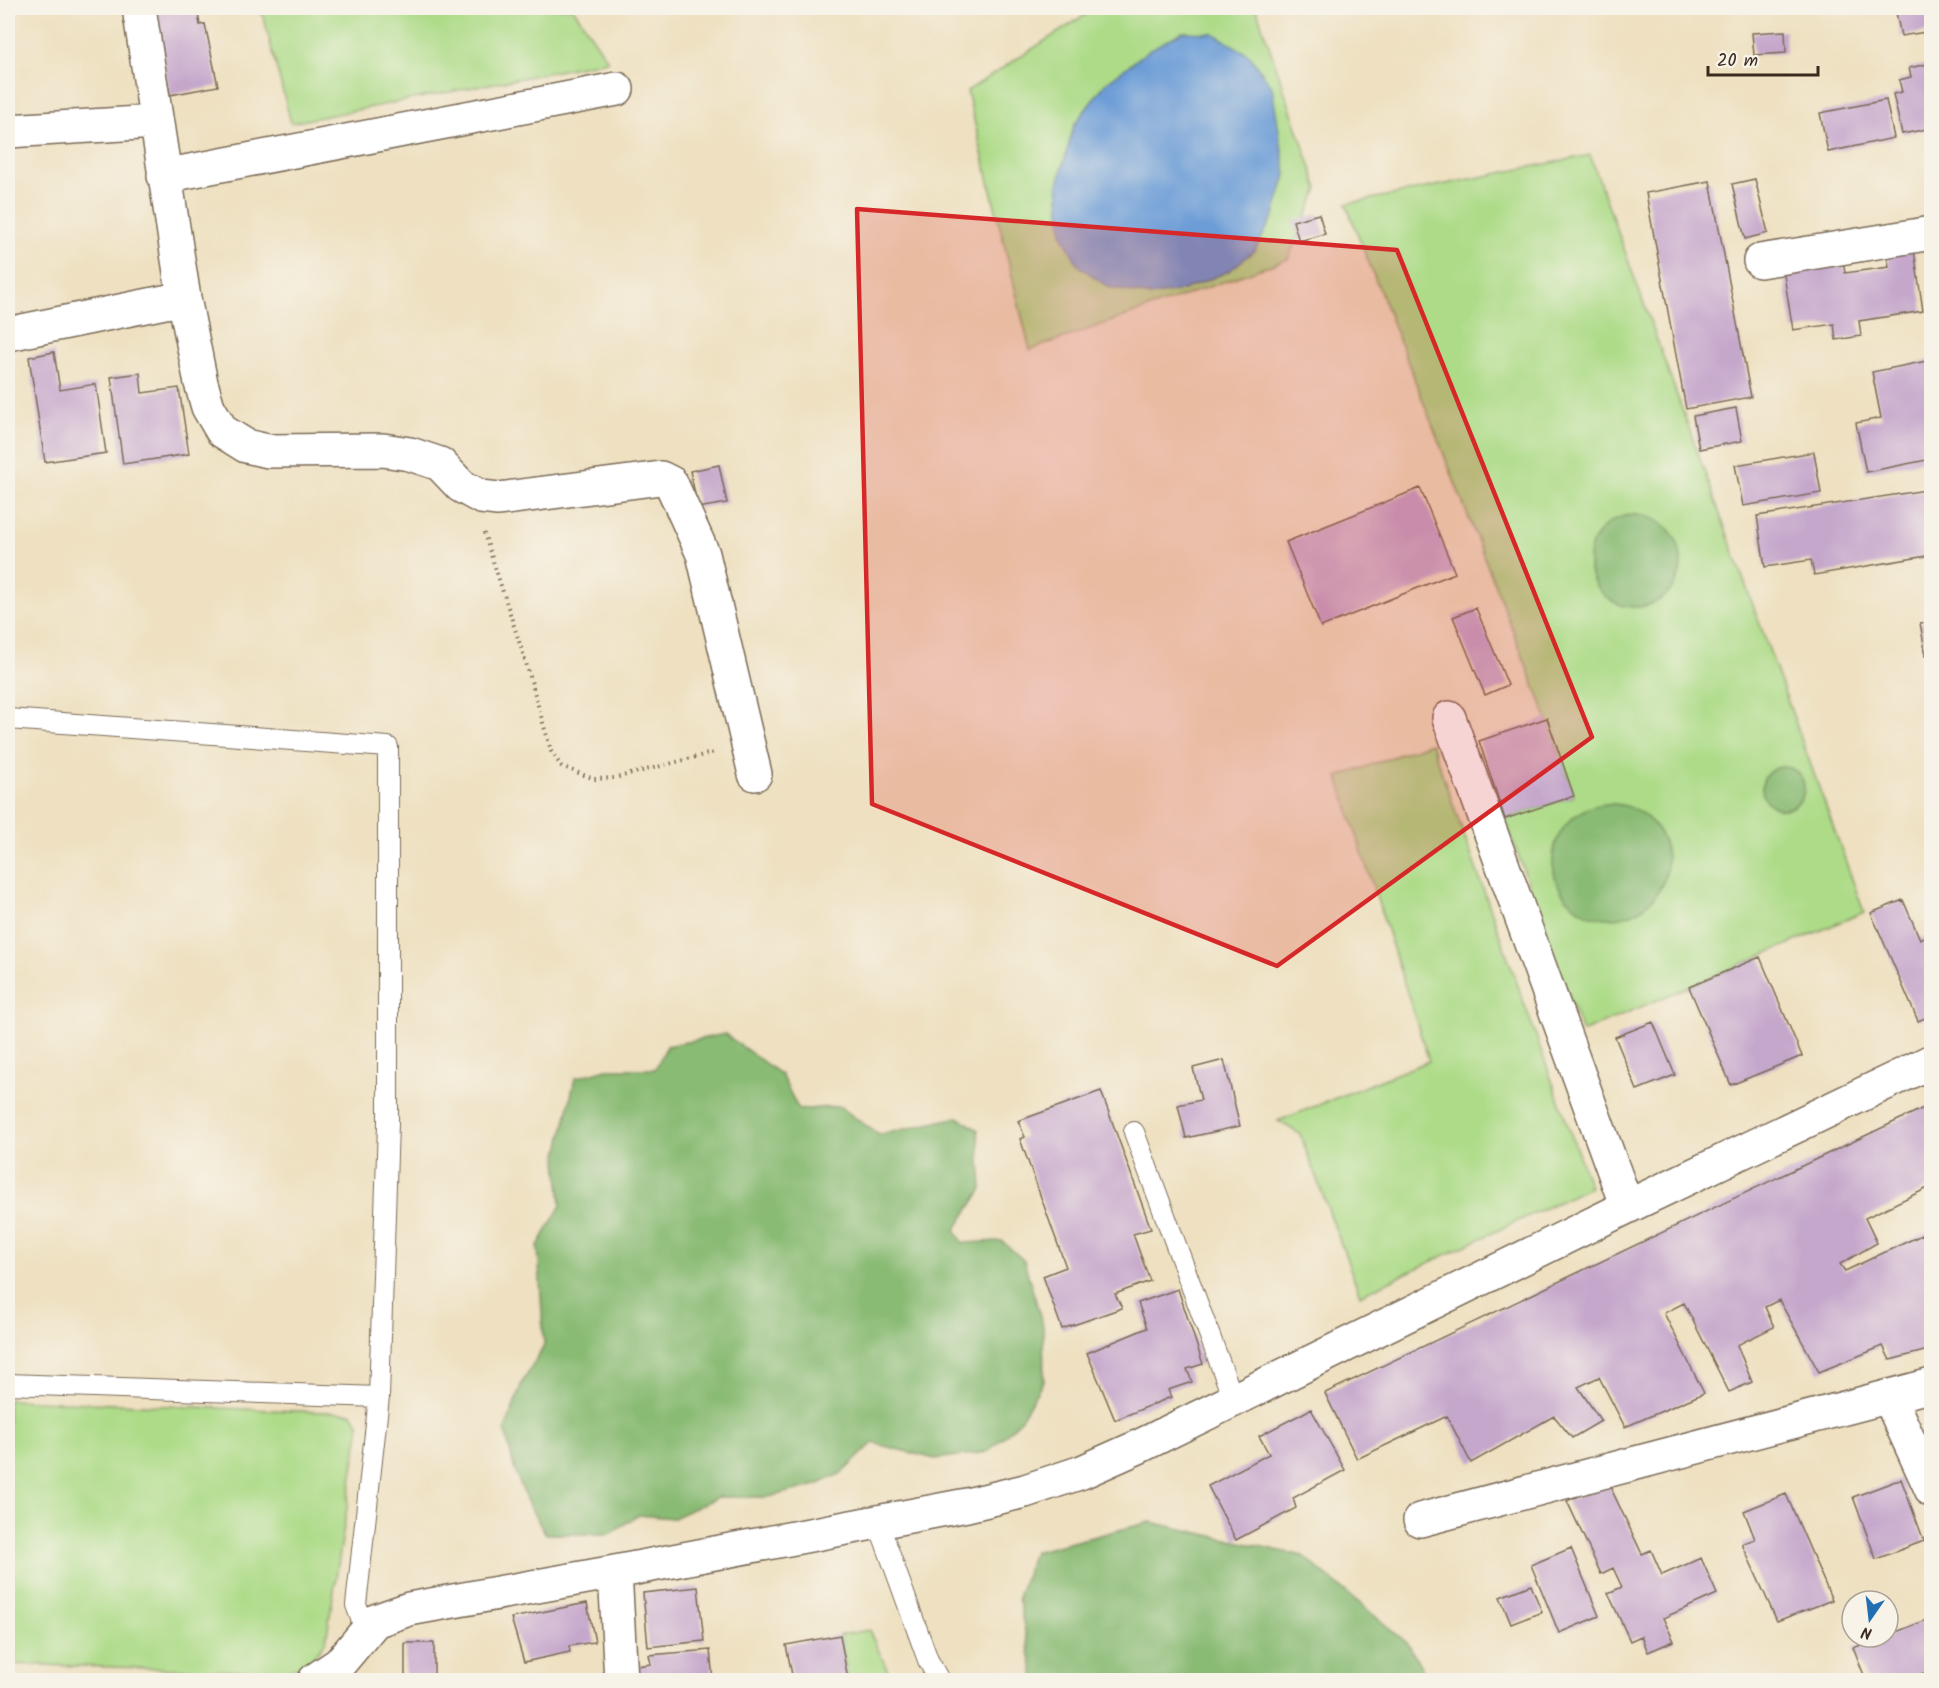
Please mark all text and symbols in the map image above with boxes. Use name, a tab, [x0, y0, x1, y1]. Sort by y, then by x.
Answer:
scale bar	[1708, 39, 1818, 77]
text: 20 m	[1717, 47, 1758, 76]
north arrow	[1840, 1589, 1900, 1649]
text: N	[1859, 1619, 1875, 1645]

